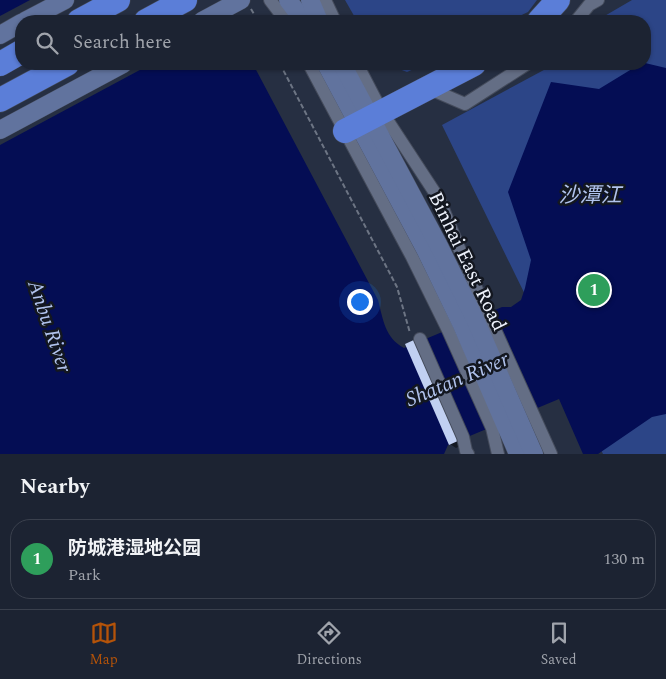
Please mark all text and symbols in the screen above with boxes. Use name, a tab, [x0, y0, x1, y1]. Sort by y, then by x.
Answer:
search box	[15, 15, 651, 70]
text: Search here	[73, 28, 172, 57]
icon: search	[33, 29, 61, 57]
water label: 沙潭江	[559, 180, 623, 212]
street label: Binhai East Road	[420, 187, 514, 336]
pin: 1	[578, 271, 610, 309]
water label: Anbu River	[18, 275, 80, 378]
your location	[347, 289, 373, 315]
water label: Shatan River	[401, 343, 515, 416]
text: Nearby	[20, 471, 90, 503]
text: 防城港湿地公园	[68, 534, 201, 563]
text: 1	[33, 547, 41, 571]
text: 130 m	[603, 547, 645, 571]
text: Park	[68, 563, 101, 587]
tab: Map	[89, 619, 118, 670]
tab: Directions	[296, 619, 362, 670]
tab: Saved	[541, 619, 577, 670]

